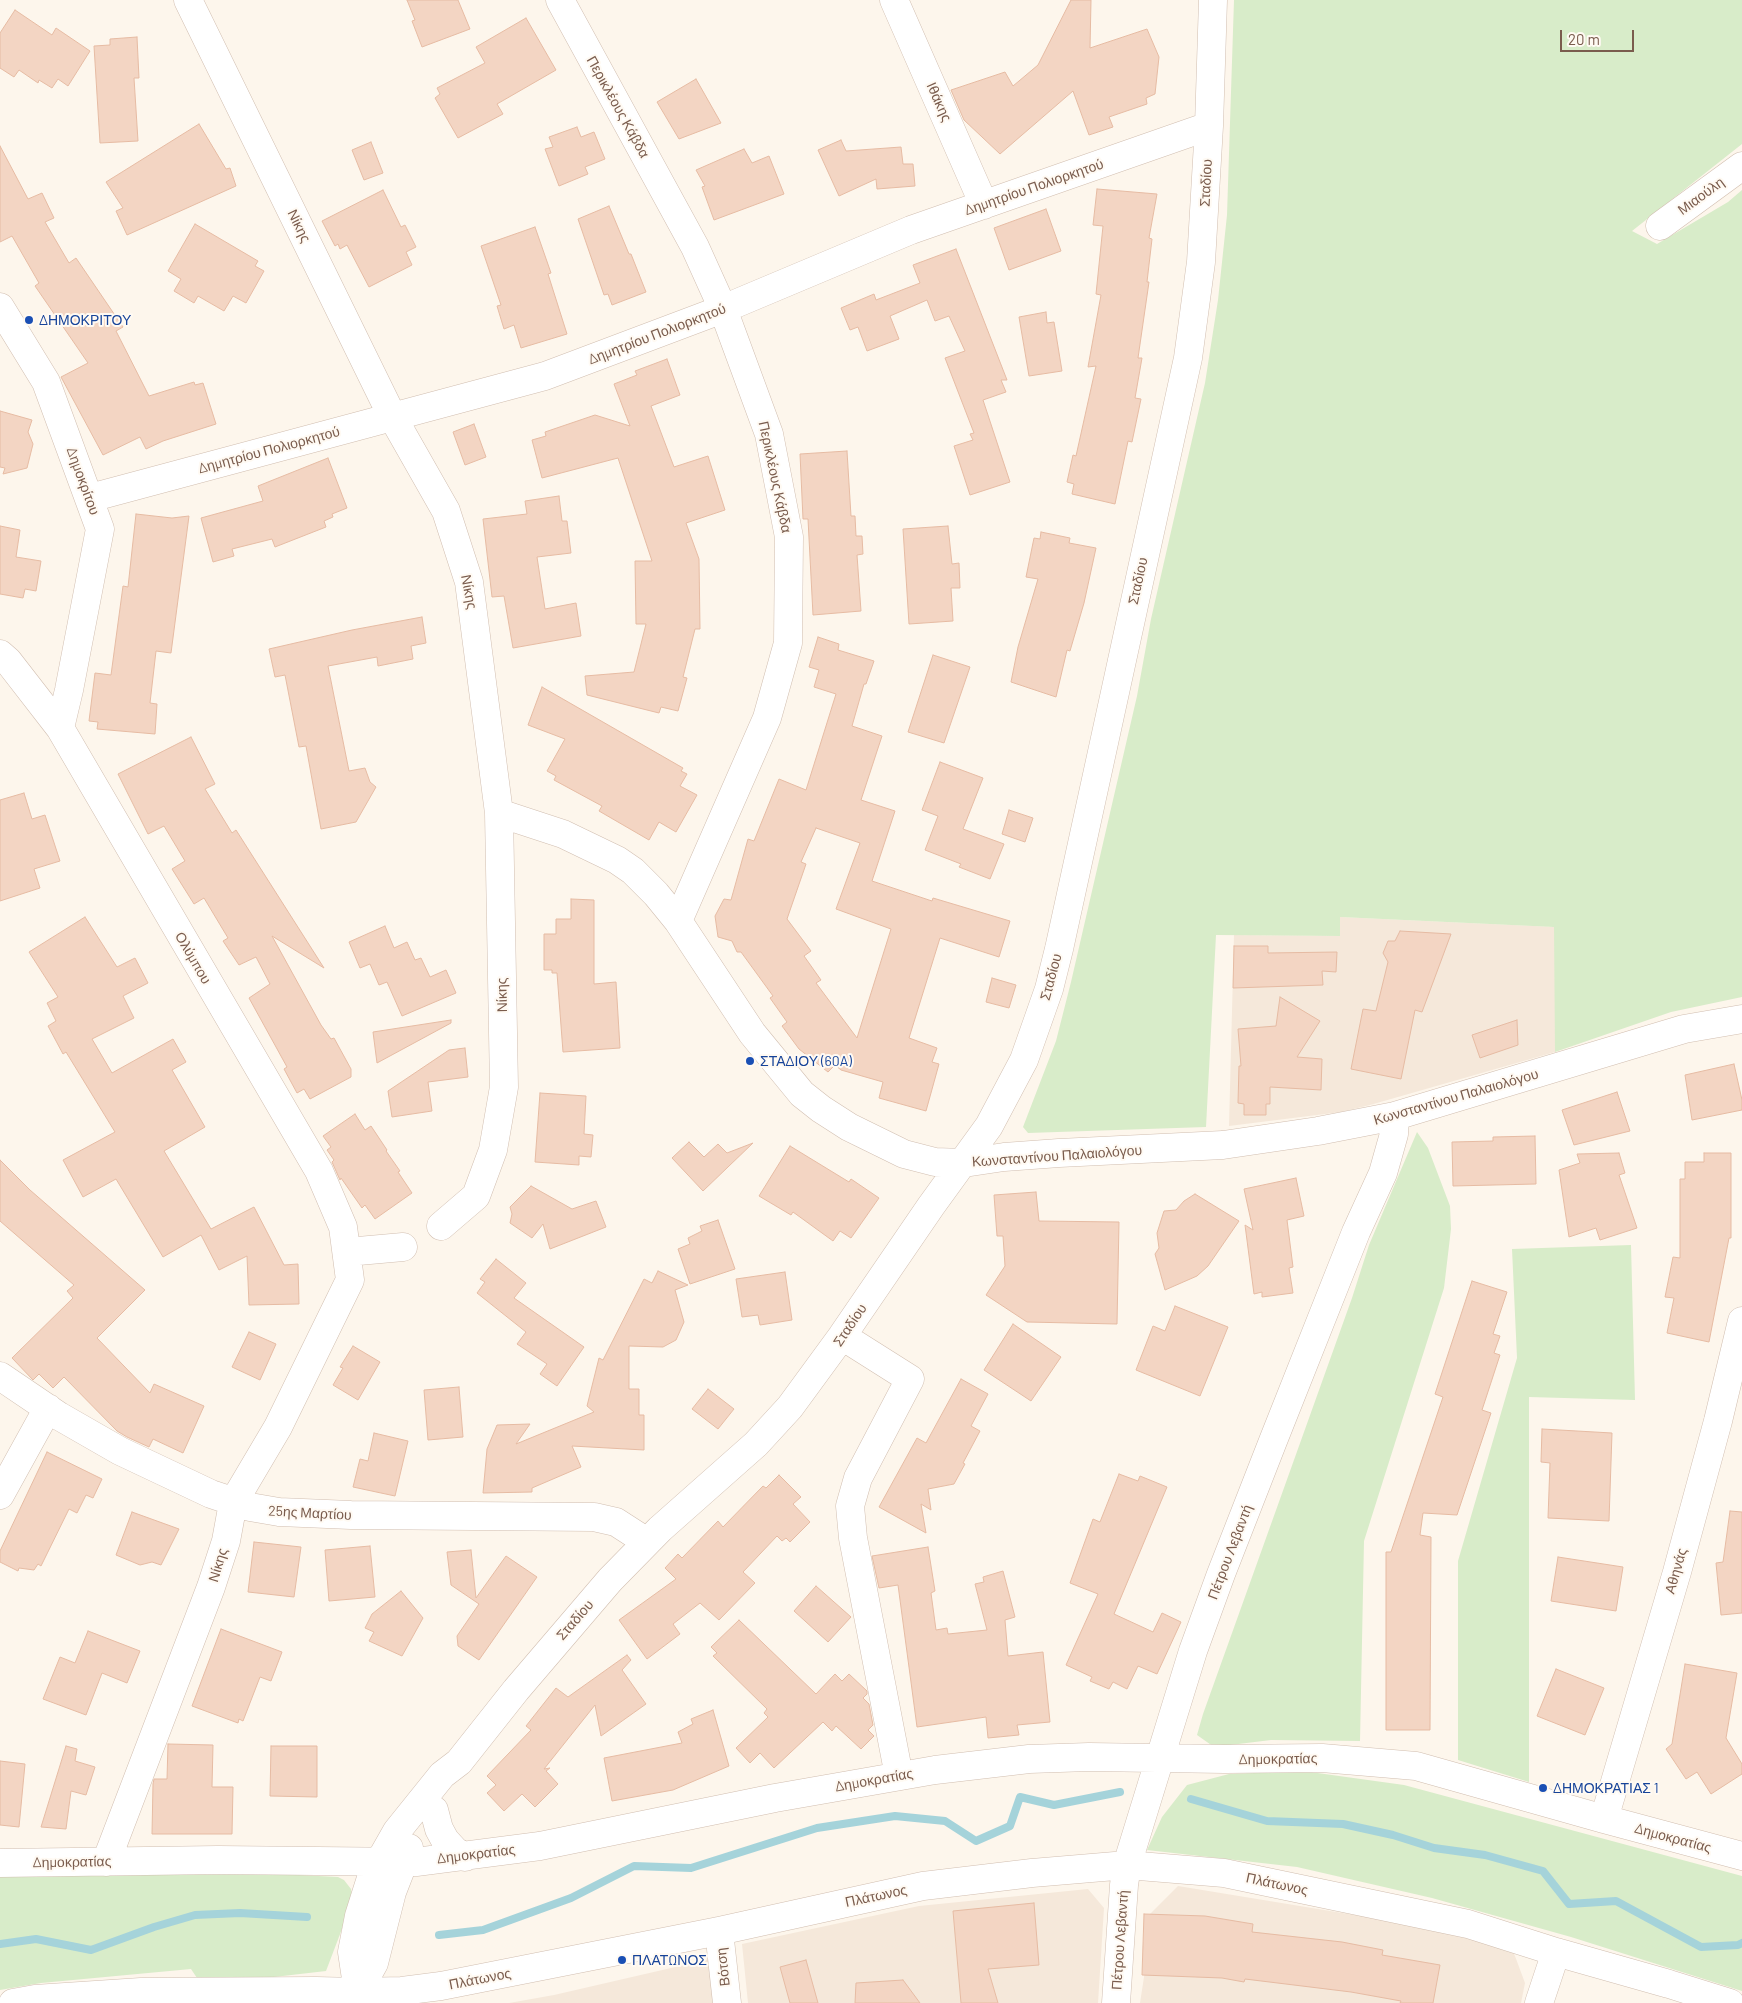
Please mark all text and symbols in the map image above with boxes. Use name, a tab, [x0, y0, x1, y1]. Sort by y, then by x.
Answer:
scale bar	[1562, 20, 1636, 52]
text: 20 m	[1568, 30, 1600, 48]
street label: Περικλέους Κάβδα	[583, 53, 653, 161]
street label: Ιθάκης	[923, 80, 955, 124]
street label: Δημητρίου Πολιορκητού	[962, 155, 1106, 219]
street label: Σταδίου	[1196, 159, 1216, 207]
street label: Μιαούλη	[1675, 174, 1727, 218]
street label: Νίκης	[284, 207, 314, 245]
street label: Δημητρίου Πολιορκητού	[586, 300, 728, 368]
place label: ΔΗΜΟΚΡΙΤΟΥ	[39, 312, 131, 328]
marker: ΔΗΜΟΚΡΙΤΟΥ	[23, 314, 35, 326]
street label: Περικλέους Κάβδα	[755, 420, 795, 534]
street label: Δημητρίου Πολιορκητού	[196, 423, 342, 477]
street label: Δημοκρίτου	[63, 445, 103, 517]
street label: Σταδίου	[1125, 556, 1151, 606]
street label: Νίκης	[457, 573, 481, 611]
street label: Ολύμπου	[171, 929, 215, 987]
street label: Σταδίου	[1037, 952, 1065, 1002]
street label: Νίκης	[493, 977, 511, 1013]
place label: ΣΤΑΔΙΟΥ (60A)	[760, 1053, 852, 1069]
marker: ΣΤΑΔΙΟΥ (60A)	[744, 1055, 756, 1067]
street label: Κωνσταντίνου Παλαιολόγου	[1372, 1065, 1540, 1129]
street label: Κωνσταντίνου Παλαιολόγου	[971, 1142, 1143, 1170]
street label: Σταδίου	[830, 1301, 870, 1349]
street label: 25ης Μαρτίου	[268, 1502, 352, 1524]
street label: Πέτρου Λεβαντή	[1204, 1502, 1256, 1602]
street label: Νίκης	[205, 1546, 231, 1584]
street label: Αθηνάς	[1661, 1546, 1691, 1596]
street label: Σταδίου	[553, 1596, 597, 1644]
street label: Δημοκρατίας	[1239, 1750, 1317, 1768]
street label: Δημοκρατίας	[834, 1765, 914, 1795]
place label: ΔΗΜΟΚΡΑΤΙΑΣ 1	[1553, 1780, 1659, 1796]
marker: ΔΗΜΟΚΡΑΤΙΑΣ 1	[1537, 1782, 1549, 1794]
street label: Δημοκρατίας	[1633, 1820, 1713, 1856]
street label: Δημοκρατίας	[436, 1841, 516, 1867]
street label: Δημοκρατίας	[33, 1853, 111, 1871]
street label: Πλάτωνος	[1245, 1869, 1309, 1899]
street label: Πλάτωνος	[844, 1881, 908, 1911]
street label: Πέτρου Λεβαντή	[1108, 1889, 1132, 1991]
street label: Βότση	[713, 1947, 733, 1987]
place label: ΠΛΑΤΩΝΟΣ	[632, 1952, 707, 1968]
marker: ΠΛΑΤΩΝΟΣ	[616, 1954, 628, 1966]
street label: Πλάτωνος	[448, 1965, 512, 1993]

